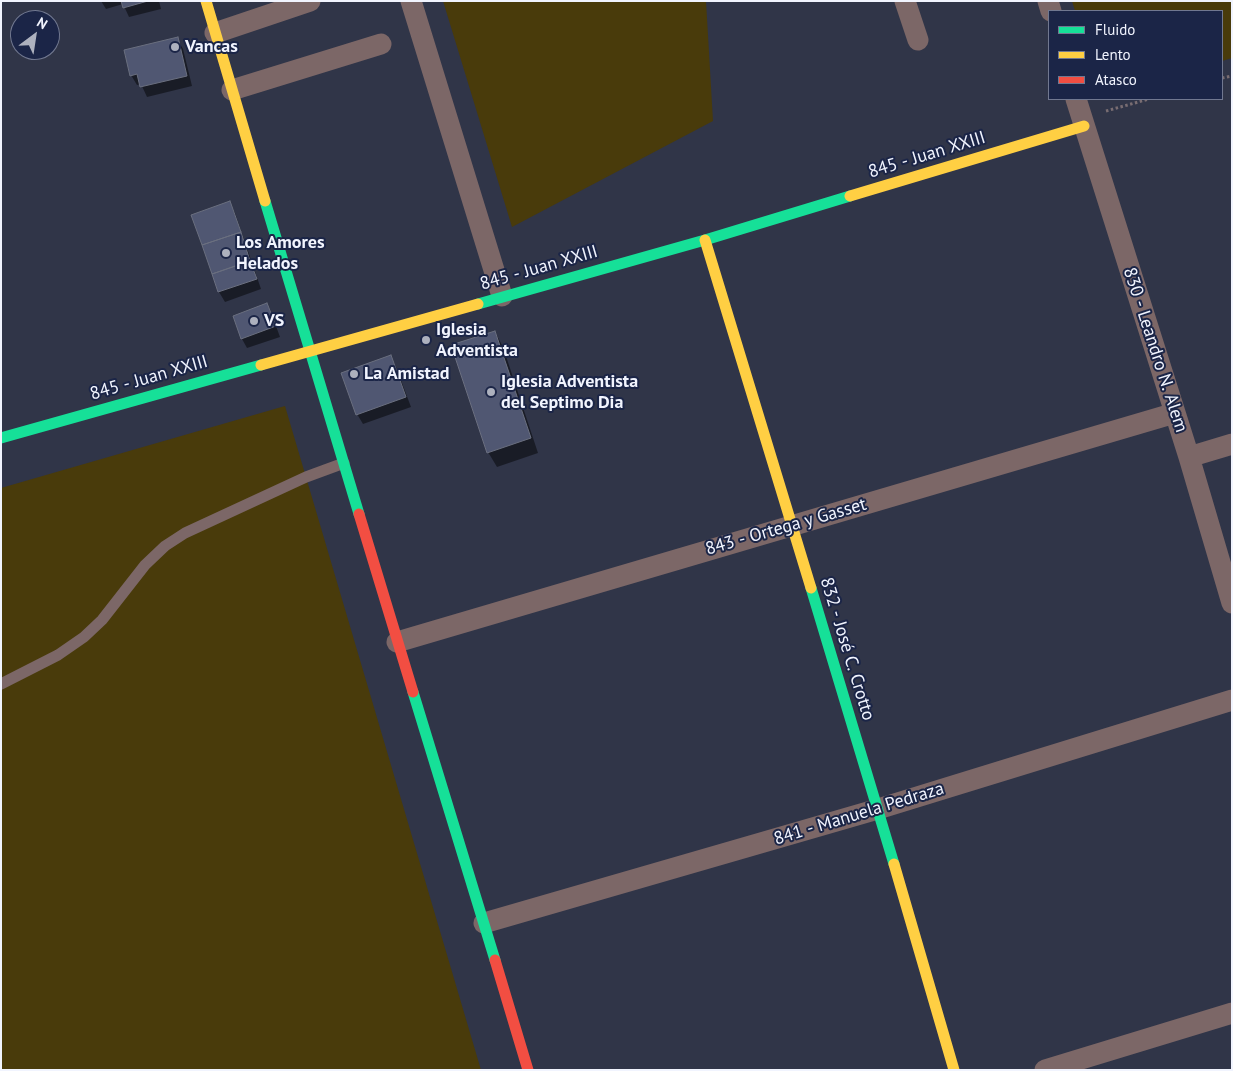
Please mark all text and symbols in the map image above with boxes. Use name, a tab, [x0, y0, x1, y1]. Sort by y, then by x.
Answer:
north arrow	[10, 10, 60, 60]
legend	[1048, 10, 1223, 100]
text: N	[34, 13, 51, 33]
text: Fluido	[1095, 20, 1135, 39]
place label: Vancas	[185, 36, 238, 58]
marker: Vancas	[169, 41, 181, 53]
text: Lento	[1095, 45, 1131, 64]
text: Atasco	[1095, 70, 1137, 89]
street label: 845 - Juan XXIII	[866, 127, 988, 183]
place label: Los Amores Helados	[236, 232, 325, 274]
street label: 845 - Juan XXIII	[478, 241, 600, 295]
marker: Los Amores Helados	[220, 247, 232, 259]
street label: 830 - Leandro N. Alem	[1118, 265, 1192, 435]
place label: VS	[264, 310, 284, 332]
marker: VS	[248, 315, 260, 327]
place label: Iglesia Adventista	[436, 319, 518, 362]
marker: Iglesia Adventista	[420, 334, 432, 346]
street label: 845 - Juan XXIII	[88, 351, 210, 405]
place label: La Amistad	[364, 363, 449, 385]
marker: La Amistad	[348, 368, 360, 380]
place label: Iglesia Adventista del Septimo Dia	[501, 371, 638, 414]
marker: Iglesia Adventista del Septimo Dia	[485, 386, 497, 398]
street label: 843 - Ortega y Gasset	[703, 494, 869, 560]
street label: 832 - José C. Crotto	[815, 575, 879, 723]
street label: 841 - Manuela Pedraza	[771, 778, 947, 850]

